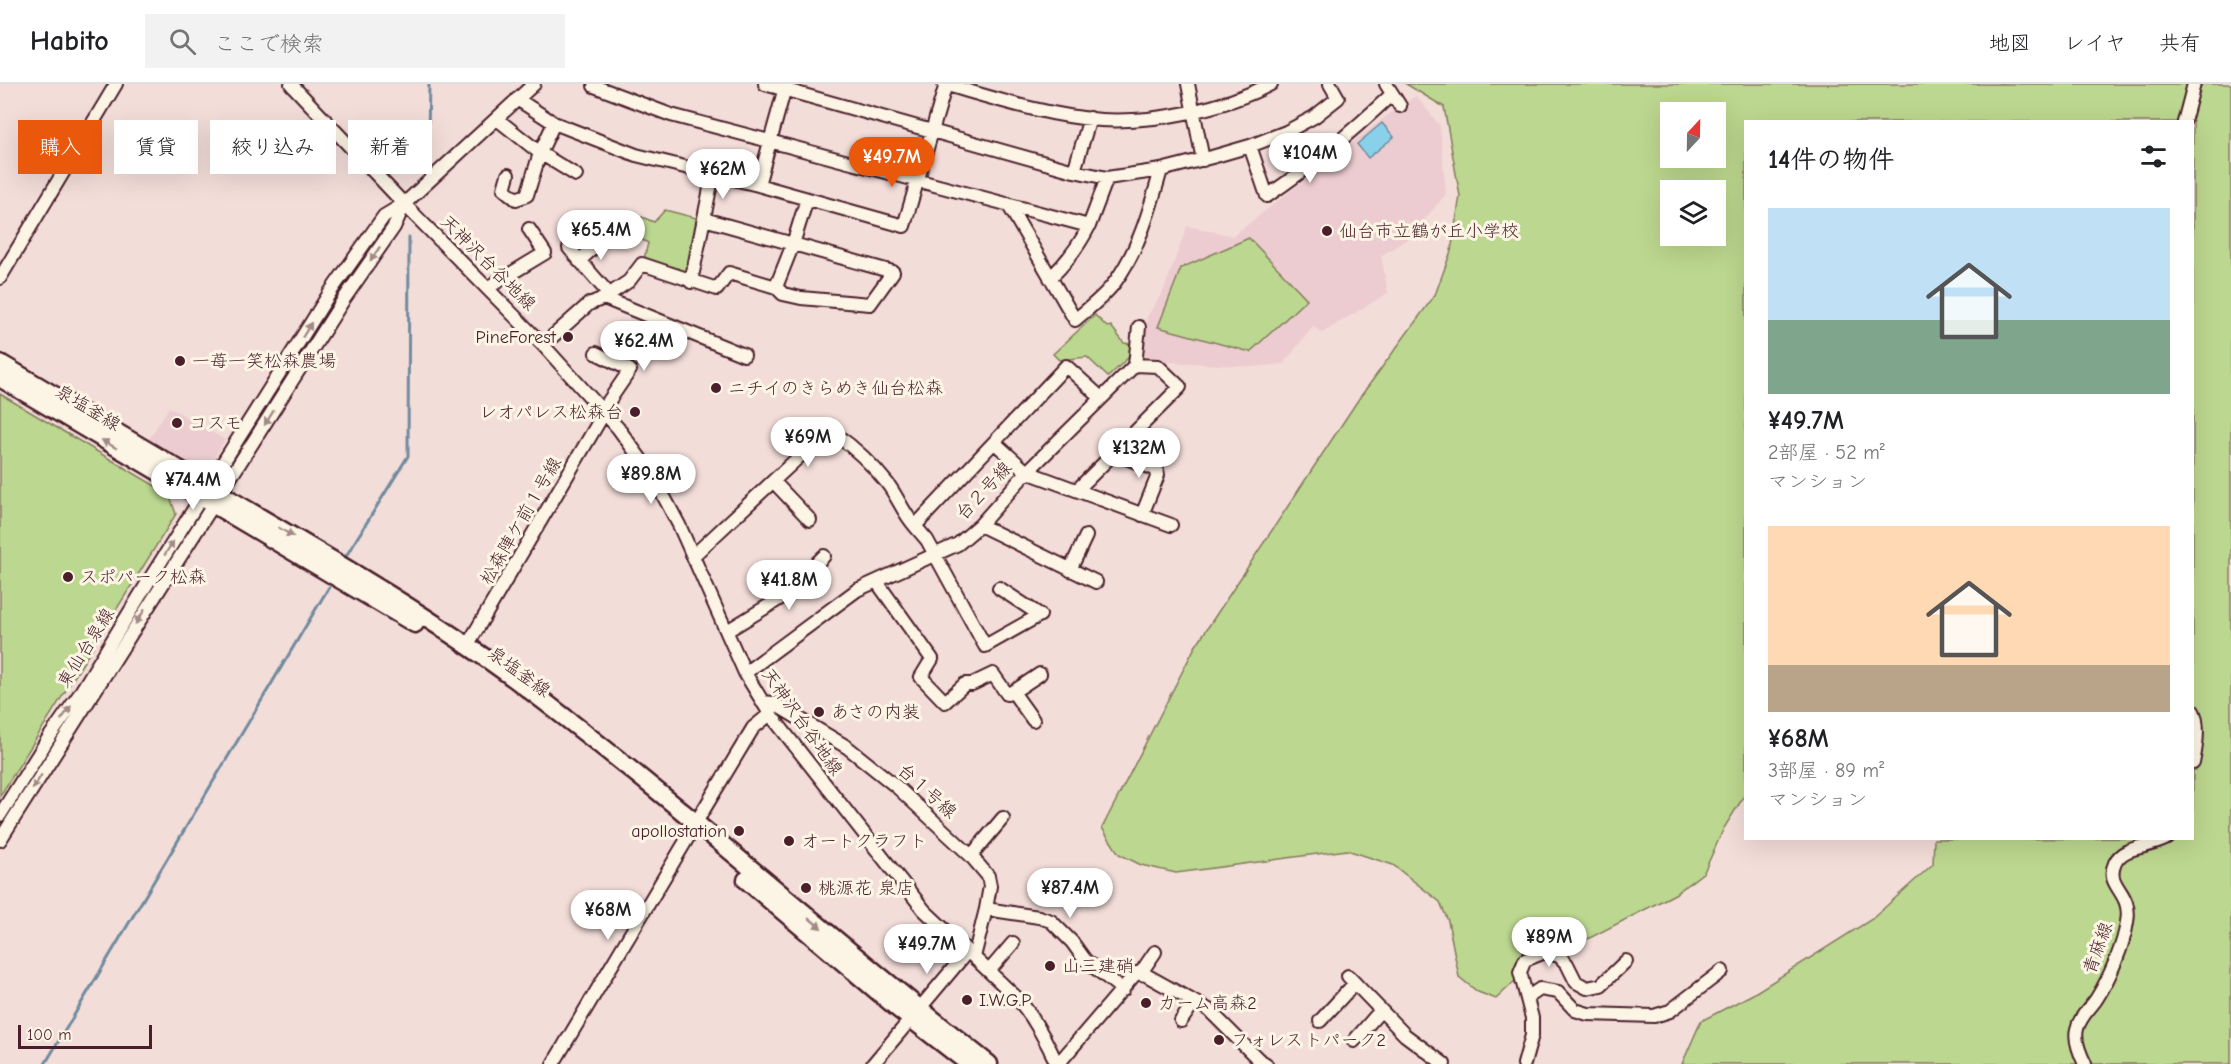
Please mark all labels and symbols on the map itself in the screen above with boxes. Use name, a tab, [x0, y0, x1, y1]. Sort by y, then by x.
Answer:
north arrow	[1660, 102, 1726, 168]
pin: ¥104M	[1268, 133, 1352, 184]
pin: ¥49.7M	[843, 137, 941, 188]
pin: ¥62M	[687, 149, 759, 200]
pin: ¥65.4M	[552, 210, 650, 261]
street label: 天神沢台谷地線	[436, 211, 540, 315]
place label: 仙台市立鶴が丘小学校	[1339, 221, 1519, 242]
marker: 仙台市立鶴が丘小学校	[1320, 224, 1334, 238]
one-way arrow	[370, 246, 381, 262]
pin: ¥62.4M	[595, 321, 693, 372]
one-way arrow	[301, 322, 312, 338]
place label: PineForest	[476, 327, 557, 348]
marker: PineForest	[561, 330, 575, 344]
place label: 一苺一笑松森農場	[192, 351, 336, 372]
marker: 一苺一笑松森農場	[173, 354, 187, 368]
place label: ニチイのきらめき仙台松森	[728, 378, 943, 399]
street label: 泉塩釜線	[52, 380, 124, 436]
marker: ニチイのきらめき仙台松森	[709, 381, 723, 395]
place label: レオパレス松森台	[479, 402, 623, 423]
marker: レオパレス松森台	[628, 405, 642, 419]
one-way arrow	[264, 410, 275, 426]
place label: コスモ	[189, 413, 242, 434]
marker: コスモ	[170, 416, 184, 430]
pin: ¥69M	[772, 417, 844, 468]
pin: ¥132M	[1097, 428, 1181, 479]
one-way arrow	[101, 438, 117, 449]
street label: 松森陣ケ前１号線	[476, 453, 566, 589]
pin: ¥89.8M	[602, 454, 700, 505]
street label: 台２号線	[952, 458, 1016, 524]
pin: ¥74.4M	[144, 460, 242, 511]
one-way arrow	[278, 526, 294, 537]
one-way arrow	[163, 540, 174, 556]
pin: ¥41.8M	[740, 560, 838, 611]
place label: スポパーク松森	[80, 567, 206, 588]
marker: スポパーク松森	[61, 570, 75, 584]
street label: 東仙台泉線	[53, 604, 119, 692]
one-way arrow	[135, 609, 146, 625]
street label: 泉塩釜線	[484, 642, 554, 702]
street label: 天神沢台谷地線	[757, 664, 847, 780]
place label: あさの内装	[831, 702, 920, 723]
marker: あさの内装	[812, 705, 826, 719]
one-way arrow	[60, 706, 72, 722]
street label: 台１号線	[893, 759, 961, 823]
one-way arrow	[31, 774, 42, 790]
place label: apollostation	[631, 821, 727, 842]
marker: apollostation	[732, 824, 746, 838]
place label: オートクラフト	[801, 831, 927, 852]
marker: オートクラフト	[782, 834, 796, 848]
pin: ¥87.4M	[1021, 868, 1119, 919]
place label: 桃源花 泉店	[818, 878, 914, 899]
marker: 桃源花 泉店	[799, 881, 813, 895]
pin: ¥68M	[572, 890, 644, 941]
one-way arrow	[807, 916, 823, 929]
pin: ¥89M	[1513, 917, 1585, 968]
street label: 青麻線	[2079, 919, 2117, 977]
pin: ¥49.7M	[878, 924, 976, 975]
place label: 山三建硝	[1062, 956, 1134, 977]
marker: 山三建硝	[1043, 959, 1057, 973]
place label: I.W.G.P	[979, 990, 1031, 1011]
marker: I.W.G.P	[960, 993, 974, 1007]
place label: カーム高森2	[1158, 993, 1257, 1014]
marker: カーム高森2	[1139, 996, 1153, 1010]
scale bar	[18, 1022, 152, 1050]
place label: フォレストパーク2	[1231, 1030, 1386, 1051]
marker: フォレストパーク2	[1212, 1033, 1226, 1047]

